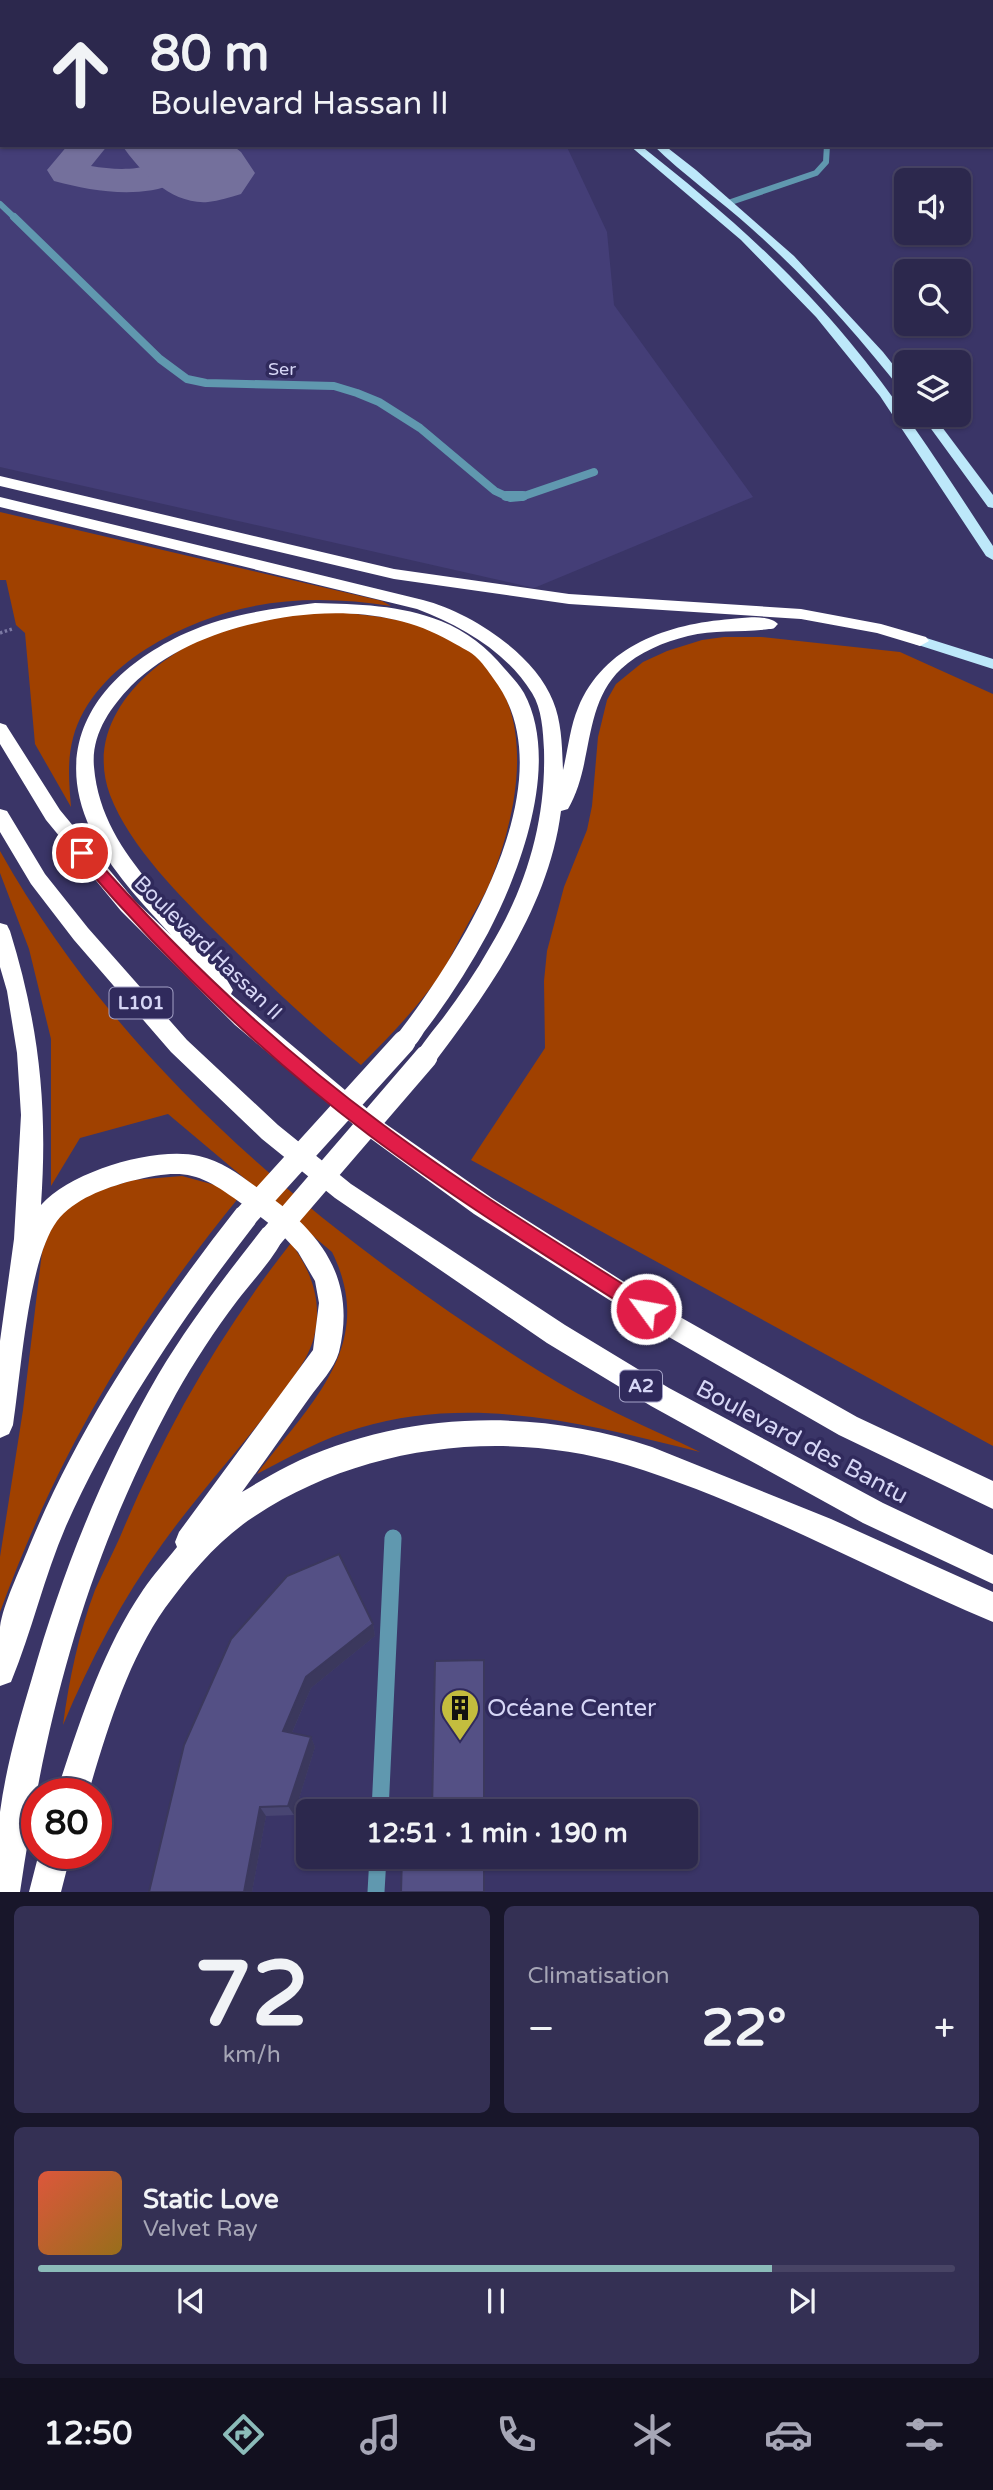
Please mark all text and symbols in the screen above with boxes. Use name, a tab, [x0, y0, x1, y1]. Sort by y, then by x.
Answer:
text: 80 m	[150, 25, 269, 84]
icon: ahead	[35, 28, 126, 119]
text: Boulevard Hassan II	[150, 85, 449, 123]
map controls	[894, 168, 971, 427]
button: sound	[894, 168, 971, 245]
button: search	[894, 259, 971, 336]
button: layers	[894, 350, 971, 427]
street label: Ser	[268, 358, 296, 380]
pin	[52, 823, 112, 883]
icon: arrive	[63, 834, 101, 872]
street label: Boulevard Hassan II	[129, 871, 287, 1025]
road number: L101	[110, 987, 172, 1018]
position arrow	[609, 1272, 683, 1346]
road number: A2	[620, 1370, 662, 1402]
street label: Boulevard des Bantu	[691, 1374, 913, 1510]
building icon: Océane Center	[439, 1687, 481, 1742]
place label: Océane Center	[487, 1694, 657, 1723]
speed limit sign: 80	[21, 1778, 112, 1869]
text: 12:51 · 1 min · 190 m	[366, 1818, 628, 1849]
text: 72	[195, 1940, 309, 2050]
text: Climatisation	[528, 1962, 669, 1990]
text: 22°	[702, 1997, 787, 2060]
text: −	[528, 2006, 555, 2052]
text: +	[934, 2006, 955, 2052]
text: km/h	[223, 2041, 281, 2069]
text: Static Love	[143, 2184, 279, 2215]
text: Velvet Ray	[143, 2215, 258, 2243]
icon: previous	[172, 2282, 210, 2320]
icon: pause	[477, 2282, 515, 2320]
icon: next	[783, 2282, 821, 2320]
icon: directions	[219, 2410, 268, 2459]
icon: music	[356, 2410, 405, 2459]
icon: phone	[492, 2410, 541, 2459]
icon: climate	[628, 2410, 677, 2459]
icon: car	[764, 2410, 813, 2459]
icon: filters	[900, 2410, 949, 2459]
text: 12:50	[44, 2415, 132, 2453]

